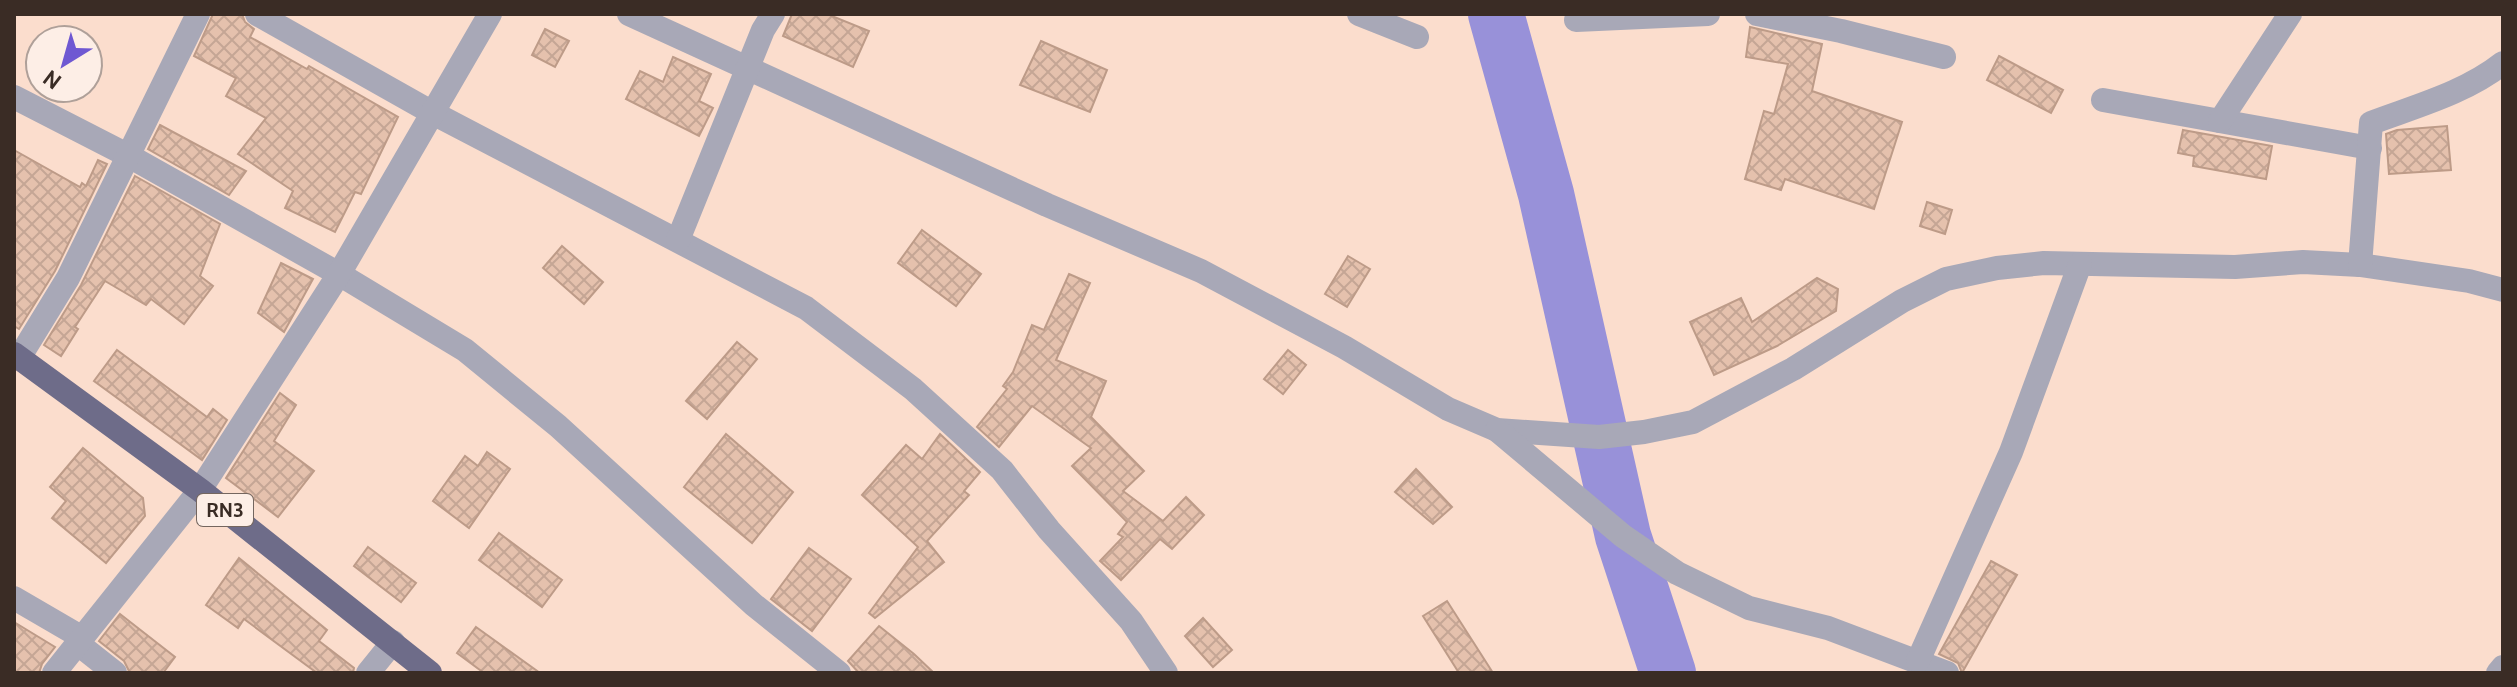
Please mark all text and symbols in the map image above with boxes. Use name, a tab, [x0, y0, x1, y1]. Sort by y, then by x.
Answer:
north arrow	[24, 24, 104, 104]
text: N	[38, 64, 67, 95]
road number: RN3	[197, 494, 253, 526]

